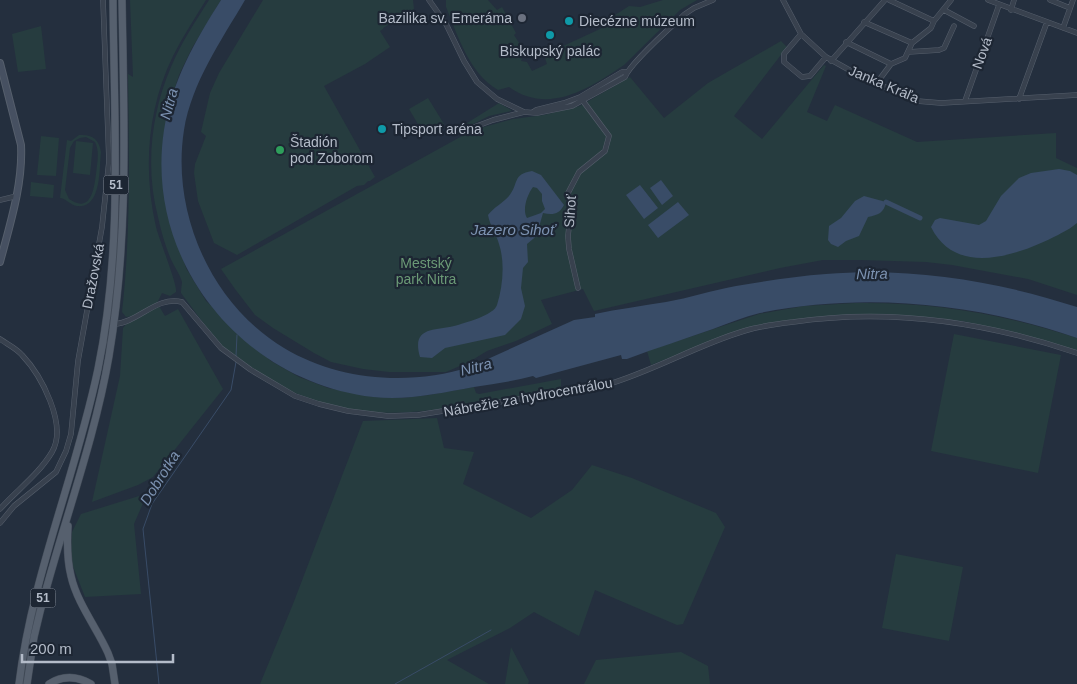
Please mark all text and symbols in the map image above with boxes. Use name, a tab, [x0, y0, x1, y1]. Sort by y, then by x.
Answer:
place label: Bazilika sv. Emeráma	[378, 10, 512, 26]
marker: Bazilika sv. Emeráma	[516, 12, 528, 24]
place label: Diecézne múzeum	[579, 13, 695, 29]
marker: Diecézne múzeum	[563, 15, 575, 27]
marker: Biskupský palác	[544, 29, 556, 41]
street label: Nová	[969, 35, 995, 71]
place label: Biskupský palác	[500, 43, 600, 59]
street label: Janka Kráľa	[846, 62, 922, 106]
water label: Nitra	[156, 86, 181, 121]
place label: Tipsport aréna	[392, 121, 482, 137]
marker: Tipsport aréna	[376, 123, 388, 135]
place label: Štadión pod Zoborom	[290, 134, 373, 166]
marker: Štadión pod Zoborom	[274, 144, 286, 156]
road number: 51	[104, 176, 128, 194]
street label: Sihoť	[561, 193, 579, 228]
water label: Jazero Sihoť	[470, 221, 557, 238]
street label: Dražovská	[79, 242, 107, 310]
park label: Mestský park Nitra	[396, 255, 457, 287]
water label: Nitra	[856, 265, 888, 282]
water label: Nitra	[458, 354, 493, 379]
street label: Nábrežie za hydrocentrálou	[442, 374, 614, 420]
water label: Dobrotka	[136, 447, 183, 508]
road number: 51	[30, 588, 56, 608]
scale bar	[22, 632, 174, 664]
text: 200 m	[30, 640, 72, 657]

